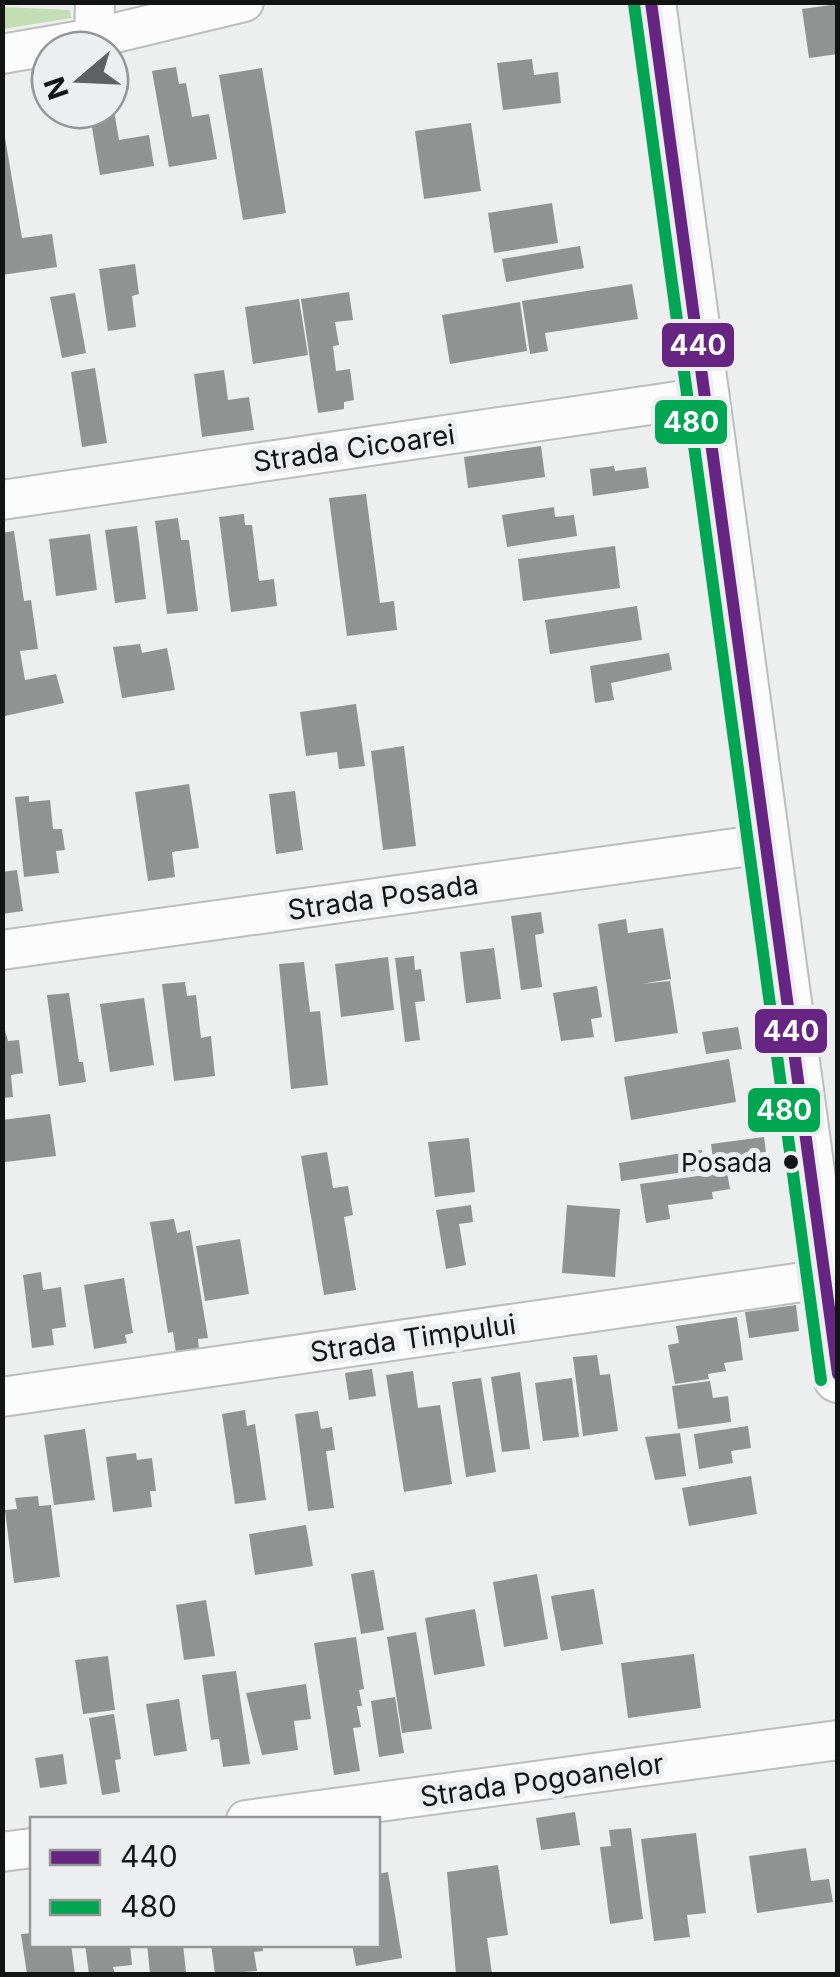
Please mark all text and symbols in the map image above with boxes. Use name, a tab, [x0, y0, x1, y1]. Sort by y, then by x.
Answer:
north arrow	[30, 30, 130, 130]
text: N	[37, 73, 76, 104]
line badge: 440	[660, 321, 736, 369]
text: 440	[670, 328, 726, 362]
line badge: 480	[653, 398, 729, 446]
text: 480	[663, 405, 719, 439]
street label: Strada Cicoarei	[251, 417, 457, 479]
street label: Strada Posada	[286, 867, 480, 927]
line badge: 440	[753, 1007, 829, 1055]
text: 440	[763, 1014, 819, 1048]
line badge: 480	[746, 1086, 822, 1134]
text: 480	[756, 1093, 812, 1127]
place label: Posada	[681, 1147, 772, 1178]
marker: Posada	[781, 1152, 801, 1172]
street label: Strada Timpului	[308, 1307, 518, 1369]
street label: Strada Pogoanelor	[418, 1746, 666, 1814]
legend	[30, 1817, 380, 1947]
text: 440	[120, 1838, 178, 1874]
text: 480	[120, 1888, 177, 1924]

